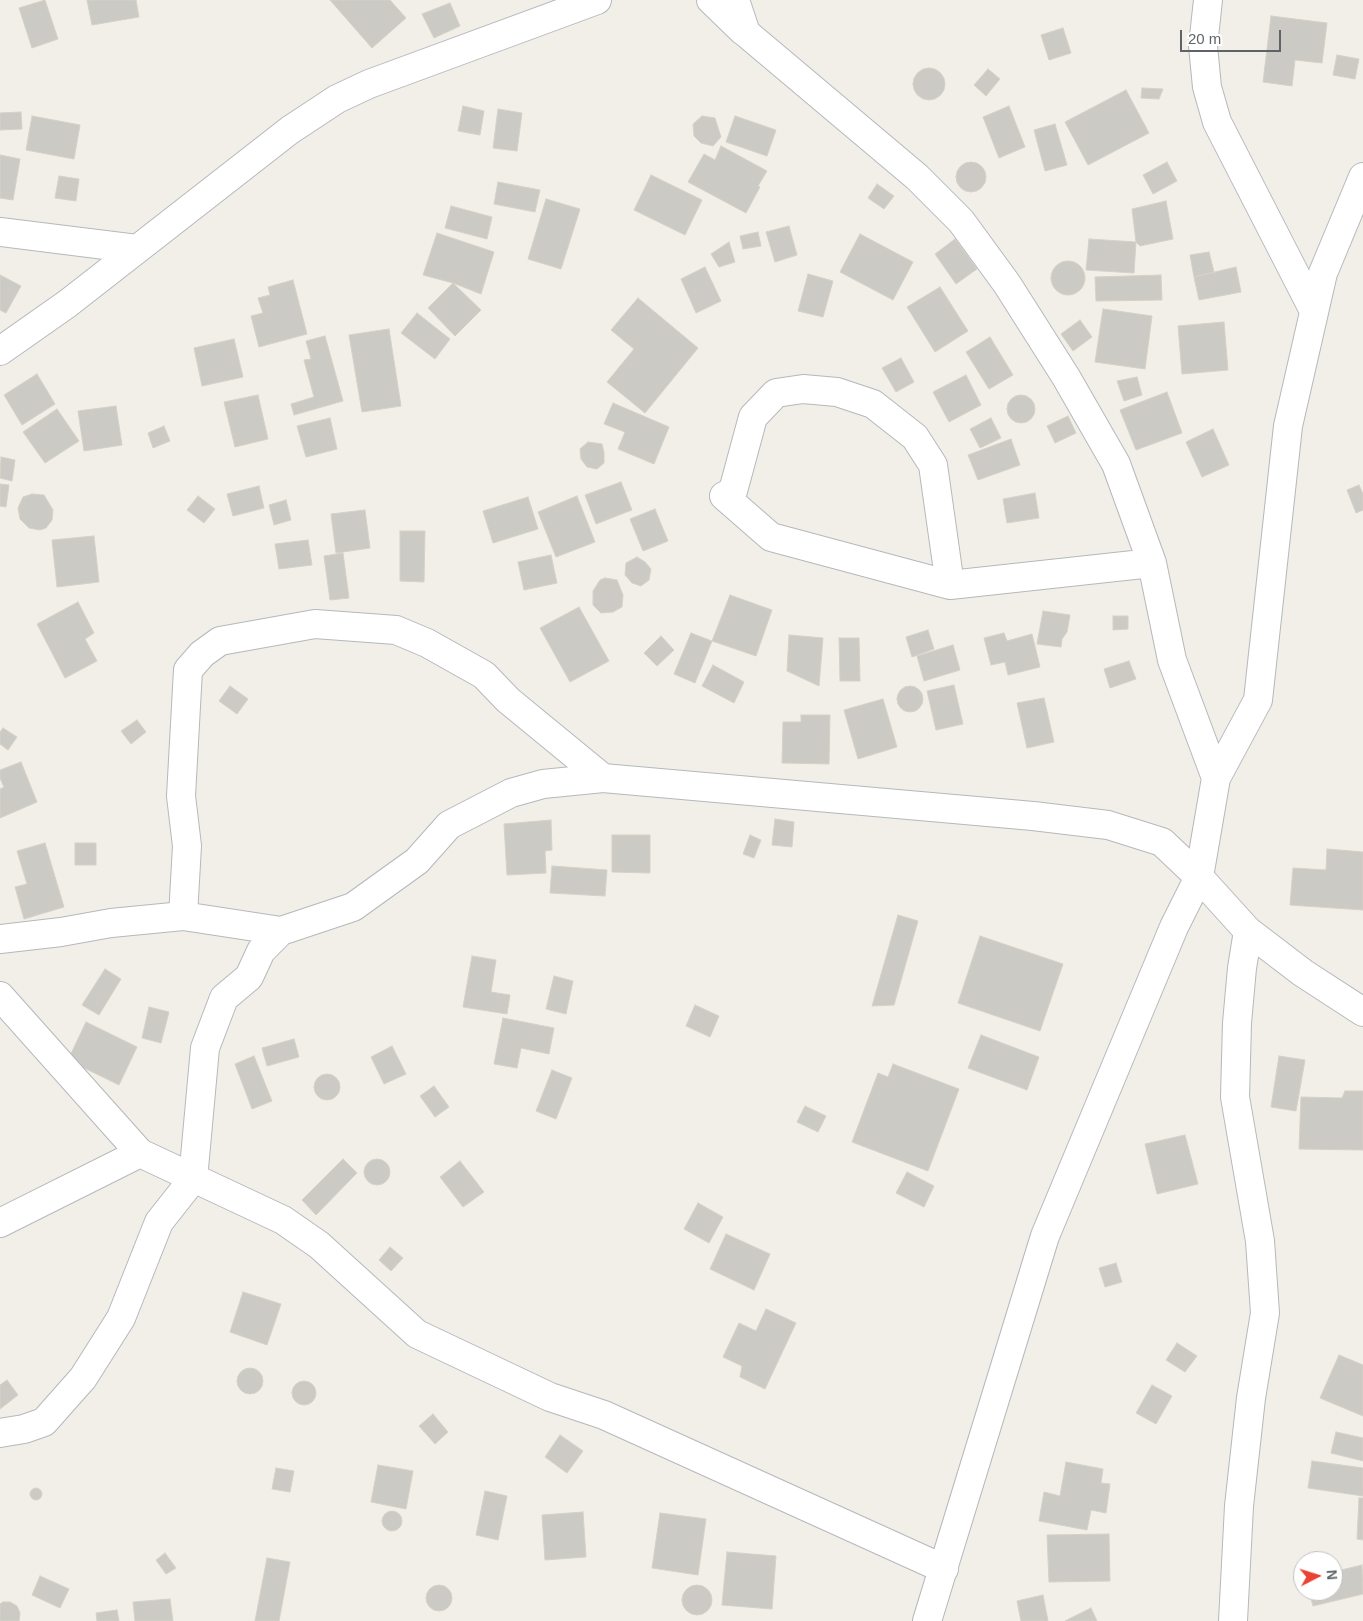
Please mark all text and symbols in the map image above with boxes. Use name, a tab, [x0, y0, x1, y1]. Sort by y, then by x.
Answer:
scale bar	[1183, 20, 1284, 52]
text: 20 m	[1188, 30, 1221, 47]
north arrow	[1293, 1551, 1343, 1601]
text: N	[1324, 1569, 1340, 1581]

